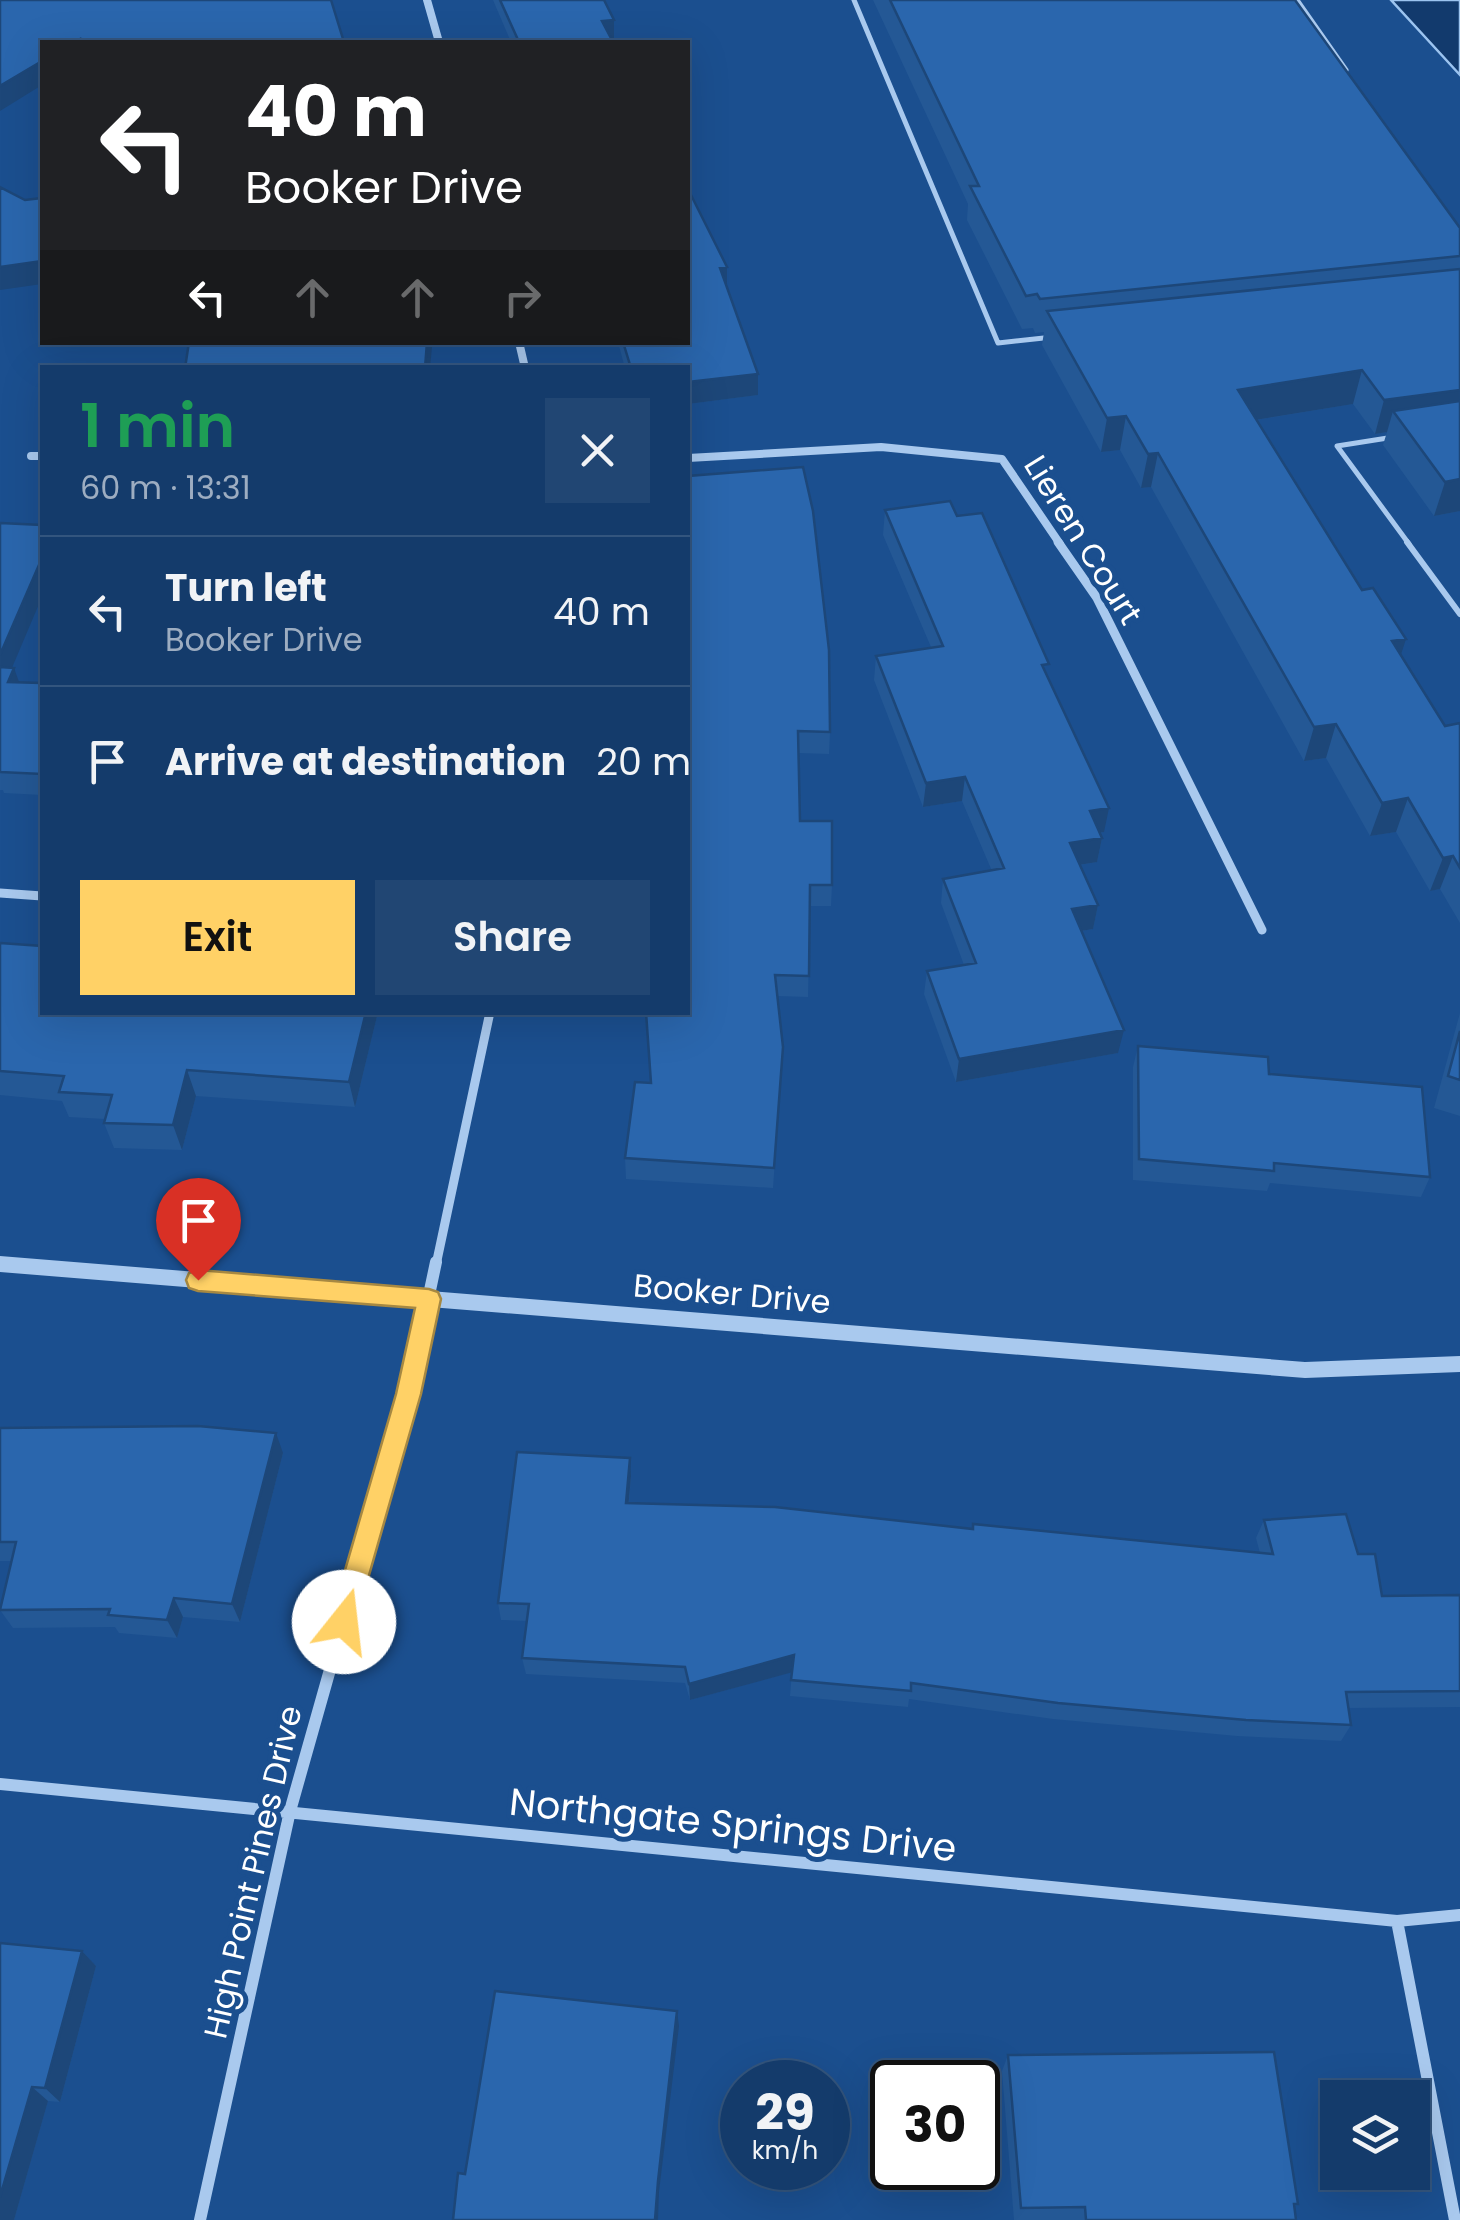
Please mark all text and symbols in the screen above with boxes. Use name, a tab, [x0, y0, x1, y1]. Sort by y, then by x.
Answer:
text: 40 m	[245, 62, 427, 161]
icon: left	[80, 80, 210, 210]
text: Booker Drive	[245, 156, 523, 219]
icon: left	[180, 270, 235, 325]
icon: ahead	[285, 270, 340, 325]
icon: ahead	[390, 270, 445, 325]
icon: right	[495, 270, 550, 325]
text: 1 min	[80, 384, 235, 468]
button: close	[545, 398, 650, 503]
street label: Lieren Court	[1014, 447, 1153, 633]
text: 60 m · 13:31	[80, 465, 251, 510]
text: Turn left	[165, 561, 327, 614]
icon: left	[80, 584, 135, 639]
text: 40 m	[553, 585, 650, 638]
text: Booker Drive	[165, 617, 363, 662]
icon: arrive	[80, 734, 135, 789]
text: Arrive at destination	[165, 735, 566, 788]
text: 20 m	[596, 735, 691, 788]
button: Exit	[80, 880, 355, 995]
button: Share	[375, 880, 650, 995]
pin	[156, 1178, 241, 1281]
icon: arrive	[171, 1193, 226, 1248]
street label: Booker Drive	[632, 1262, 832, 1325]
position arrow	[292, 1570, 396, 1674]
street label: High Point Pines Drive	[192, 1701, 313, 2043]
street label: Northgate Springs Drive	[507, 1775, 959, 1874]
speed limit sign: 30	[870, 2060, 1000, 2190]
text: 29	[755, 2077, 815, 2148]
map controls	[1320, 2080, 1430, 2190]
button: layers	[1320, 2080, 1430, 2190]
text: km/h	[752, 2133, 818, 2168]

